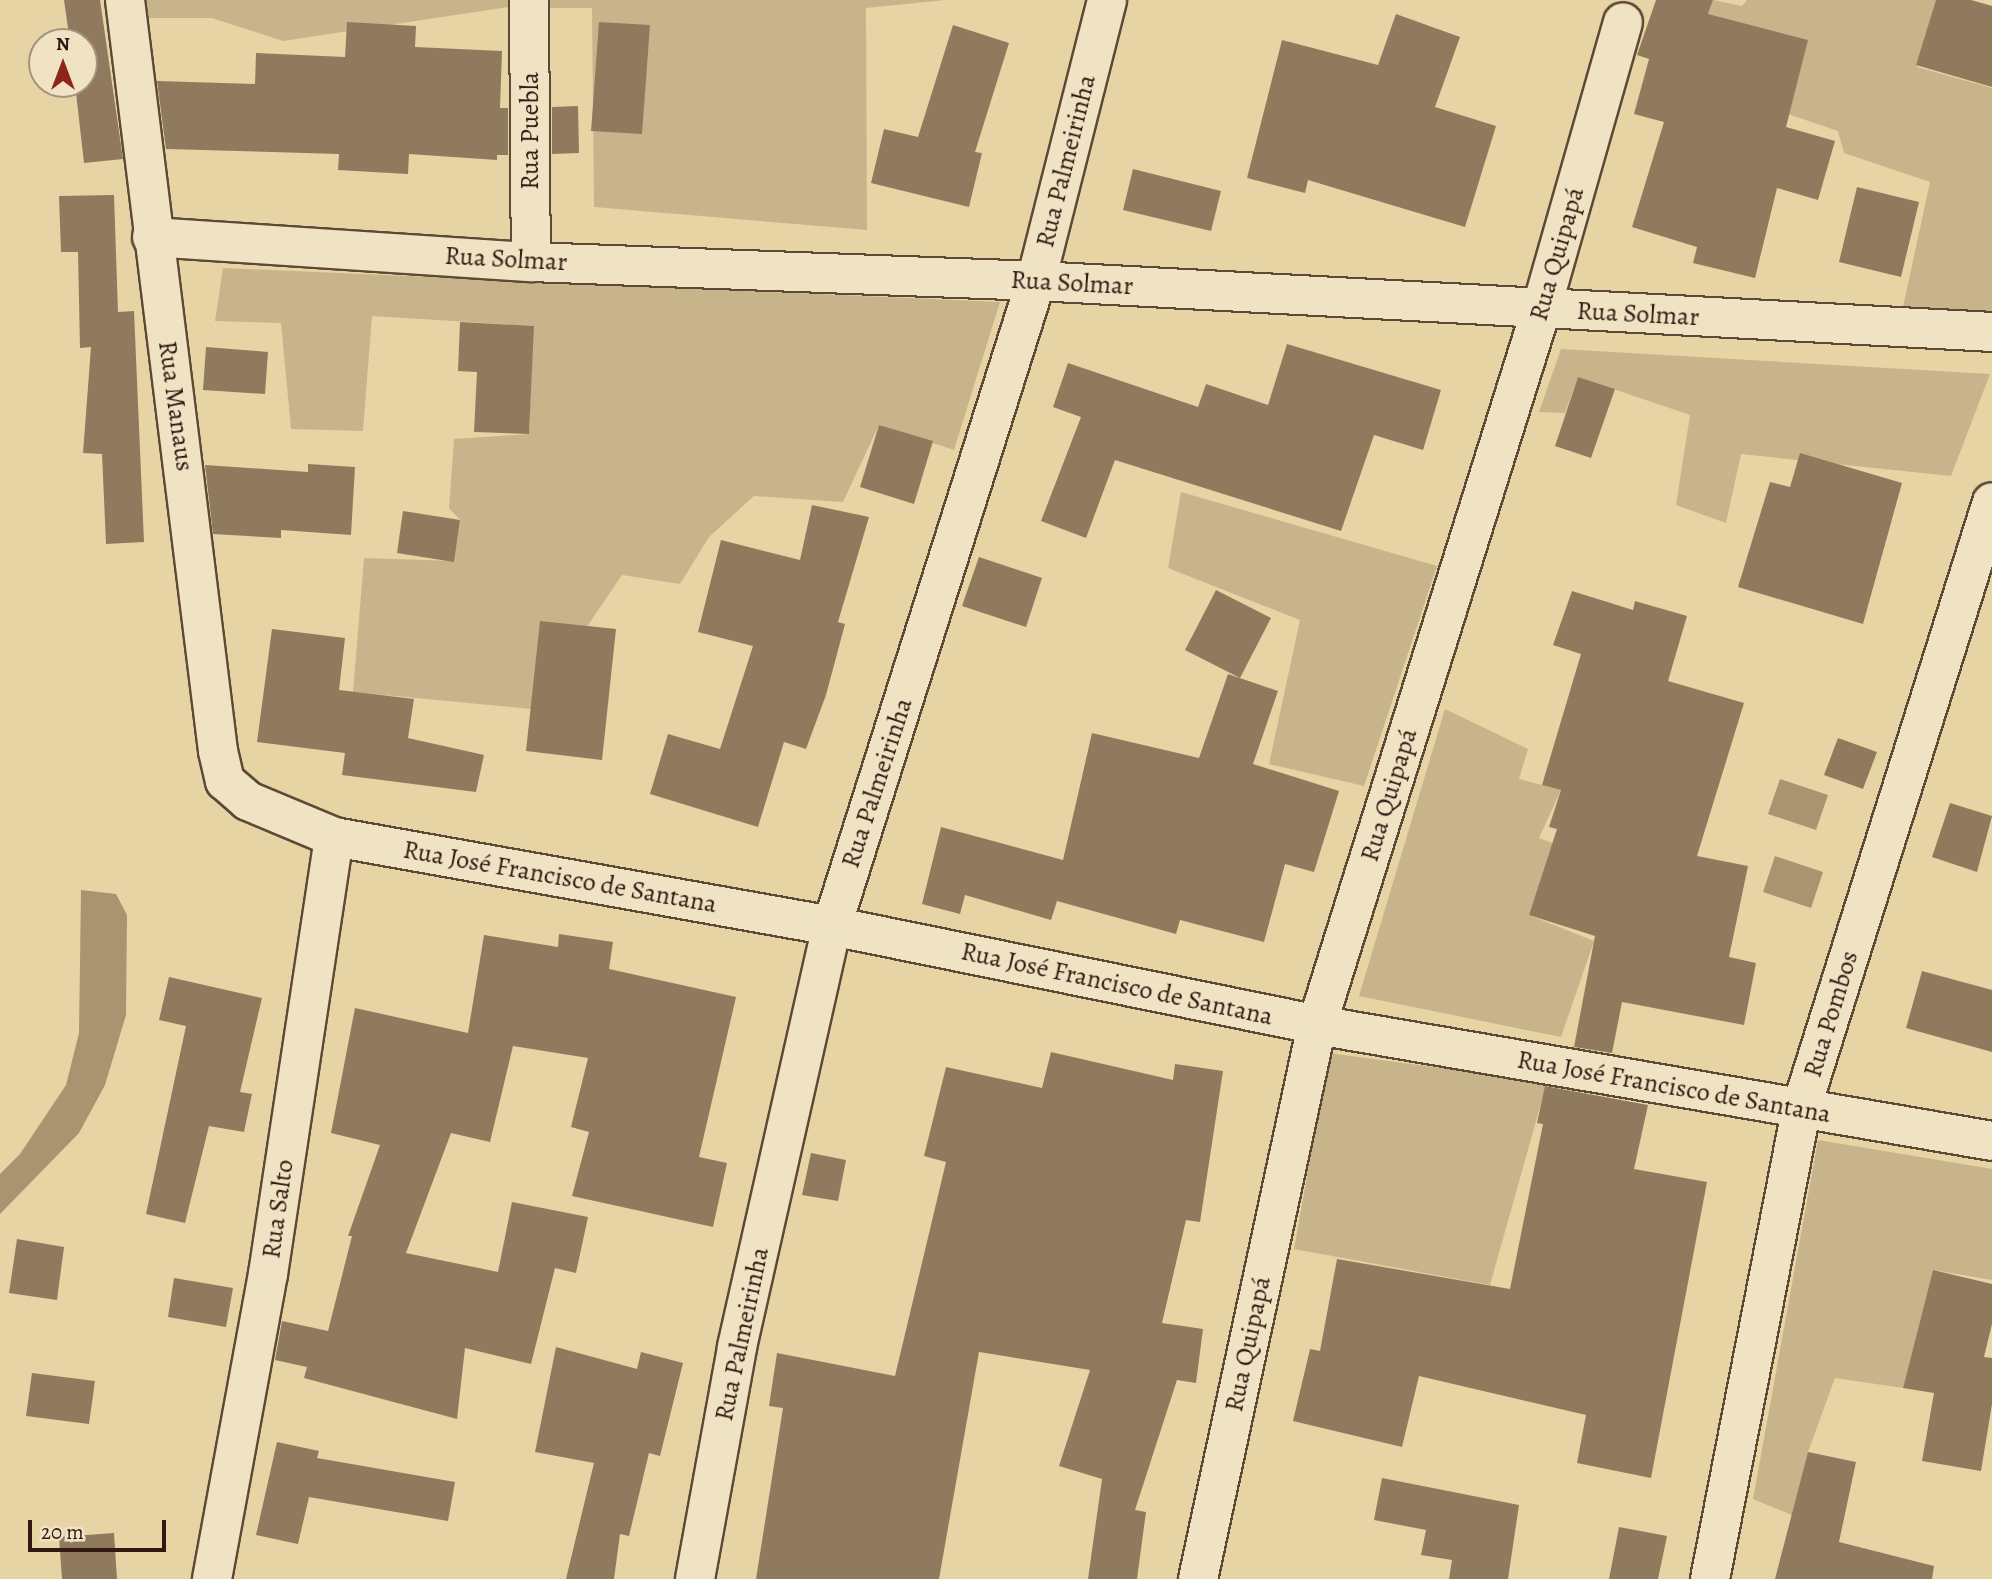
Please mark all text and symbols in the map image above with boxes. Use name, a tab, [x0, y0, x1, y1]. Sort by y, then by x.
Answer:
north arrow	[28, 28, 98, 98]
text: N	[56, 31, 70, 57]
street label: Rua Palmeirinha	[1029, 71, 1103, 251]
street label: Rua Puebla	[514, 72, 546, 190]
street label: Rua Quipapá	[1523, 184, 1591, 324]
street label: Rua Solmar	[444, 240, 568, 278]
street label: Rua Solmar	[1010, 264, 1134, 302]
street label: Rua Solmar	[1576, 295, 1700, 333]
street label: Rua Manaus	[151, 339, 201, 473]
street label: Rua Palmeirinha	[835, 694, 919, 872]
street label: Rua Quipapá	[1354, 725, 1424, 865]
street label: Rua José Francisco de Santana	[401, 834, 719, 920]
street label: Rua José Francisco de Santana	[958, 936, 1276, 1032]
street label: Rua Pombos	[1797, 947, 1865, 1081]
street label: Rua José Francisco de Santana	[1515, 1044, 1833, 1130]
street label: Rua Salto	[256, 1157, 300, 1261]
street label: Rua Palmeirinha	[708, 1244, 776, 1424]
street label: Rua Quipapá	[1218, 1273, 1278, 1415]
scale bar	[32, 1506, 170, 1550]
text: 20 m	[41, 1518, 84, 1546]

